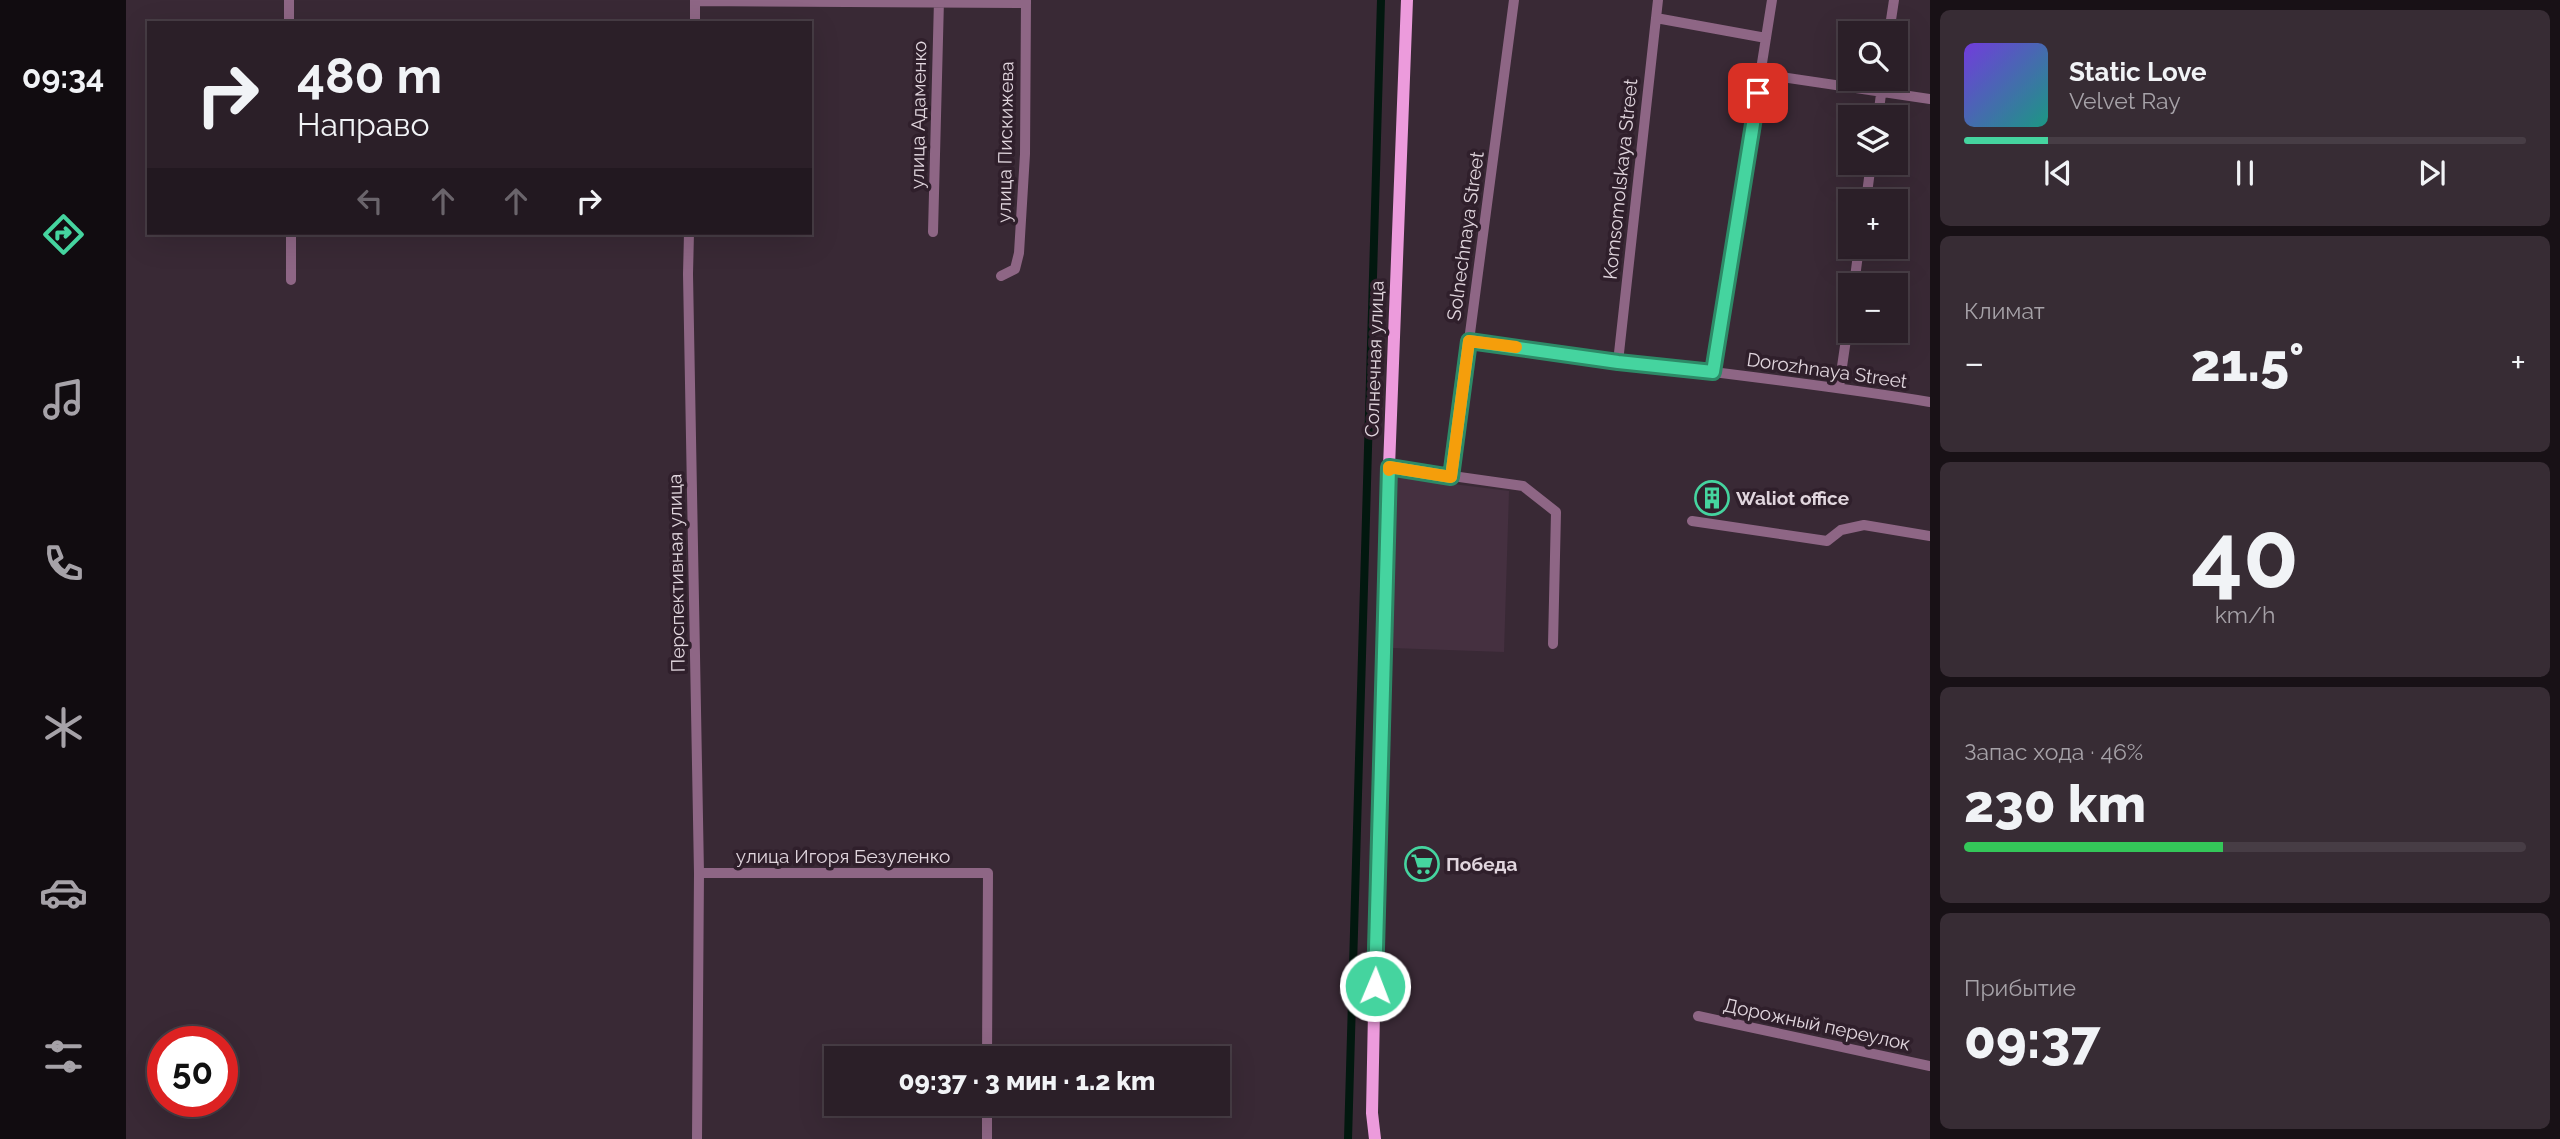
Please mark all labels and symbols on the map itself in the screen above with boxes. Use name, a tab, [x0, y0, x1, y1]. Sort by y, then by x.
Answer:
street label: улица Адаменко	[906, 41, 930, 189]
street label: улица Пискижева	[993, 61, 1017, 223]
pin	[1728, 63, 1788, 123]
street label: Komsomolskaya Street	[1599, 77, 1642, 281]
street label: Solnechnaya Street	[1442, 149, 1488, 322]
street label: Солнечная улица	[1360, 280, 1388, 438]
street label: Dorozhnaya Street	[1745, 348, 1909, 392]
street label: Перспективная улица	[663, 474, 689, 672]
building icon: Waliot office	[1693, 479, 1731, 517]
place label: Waliot office	[1736, 487, 1849, 509]
street label: улица Игоря Безуленко	[736, 845, 950, 867]
supermarket icon: Победа	[1403, 845, 1441, 883]
place label: Победа	[1446, 853, 1518, 875]
position arrow	[1338, 949, 1412, 1023]
street label: Дорожный переулок	[1722, 993, 1913, 1055]
speed limit sign: 50	[147, 1026, 238, 1117]

